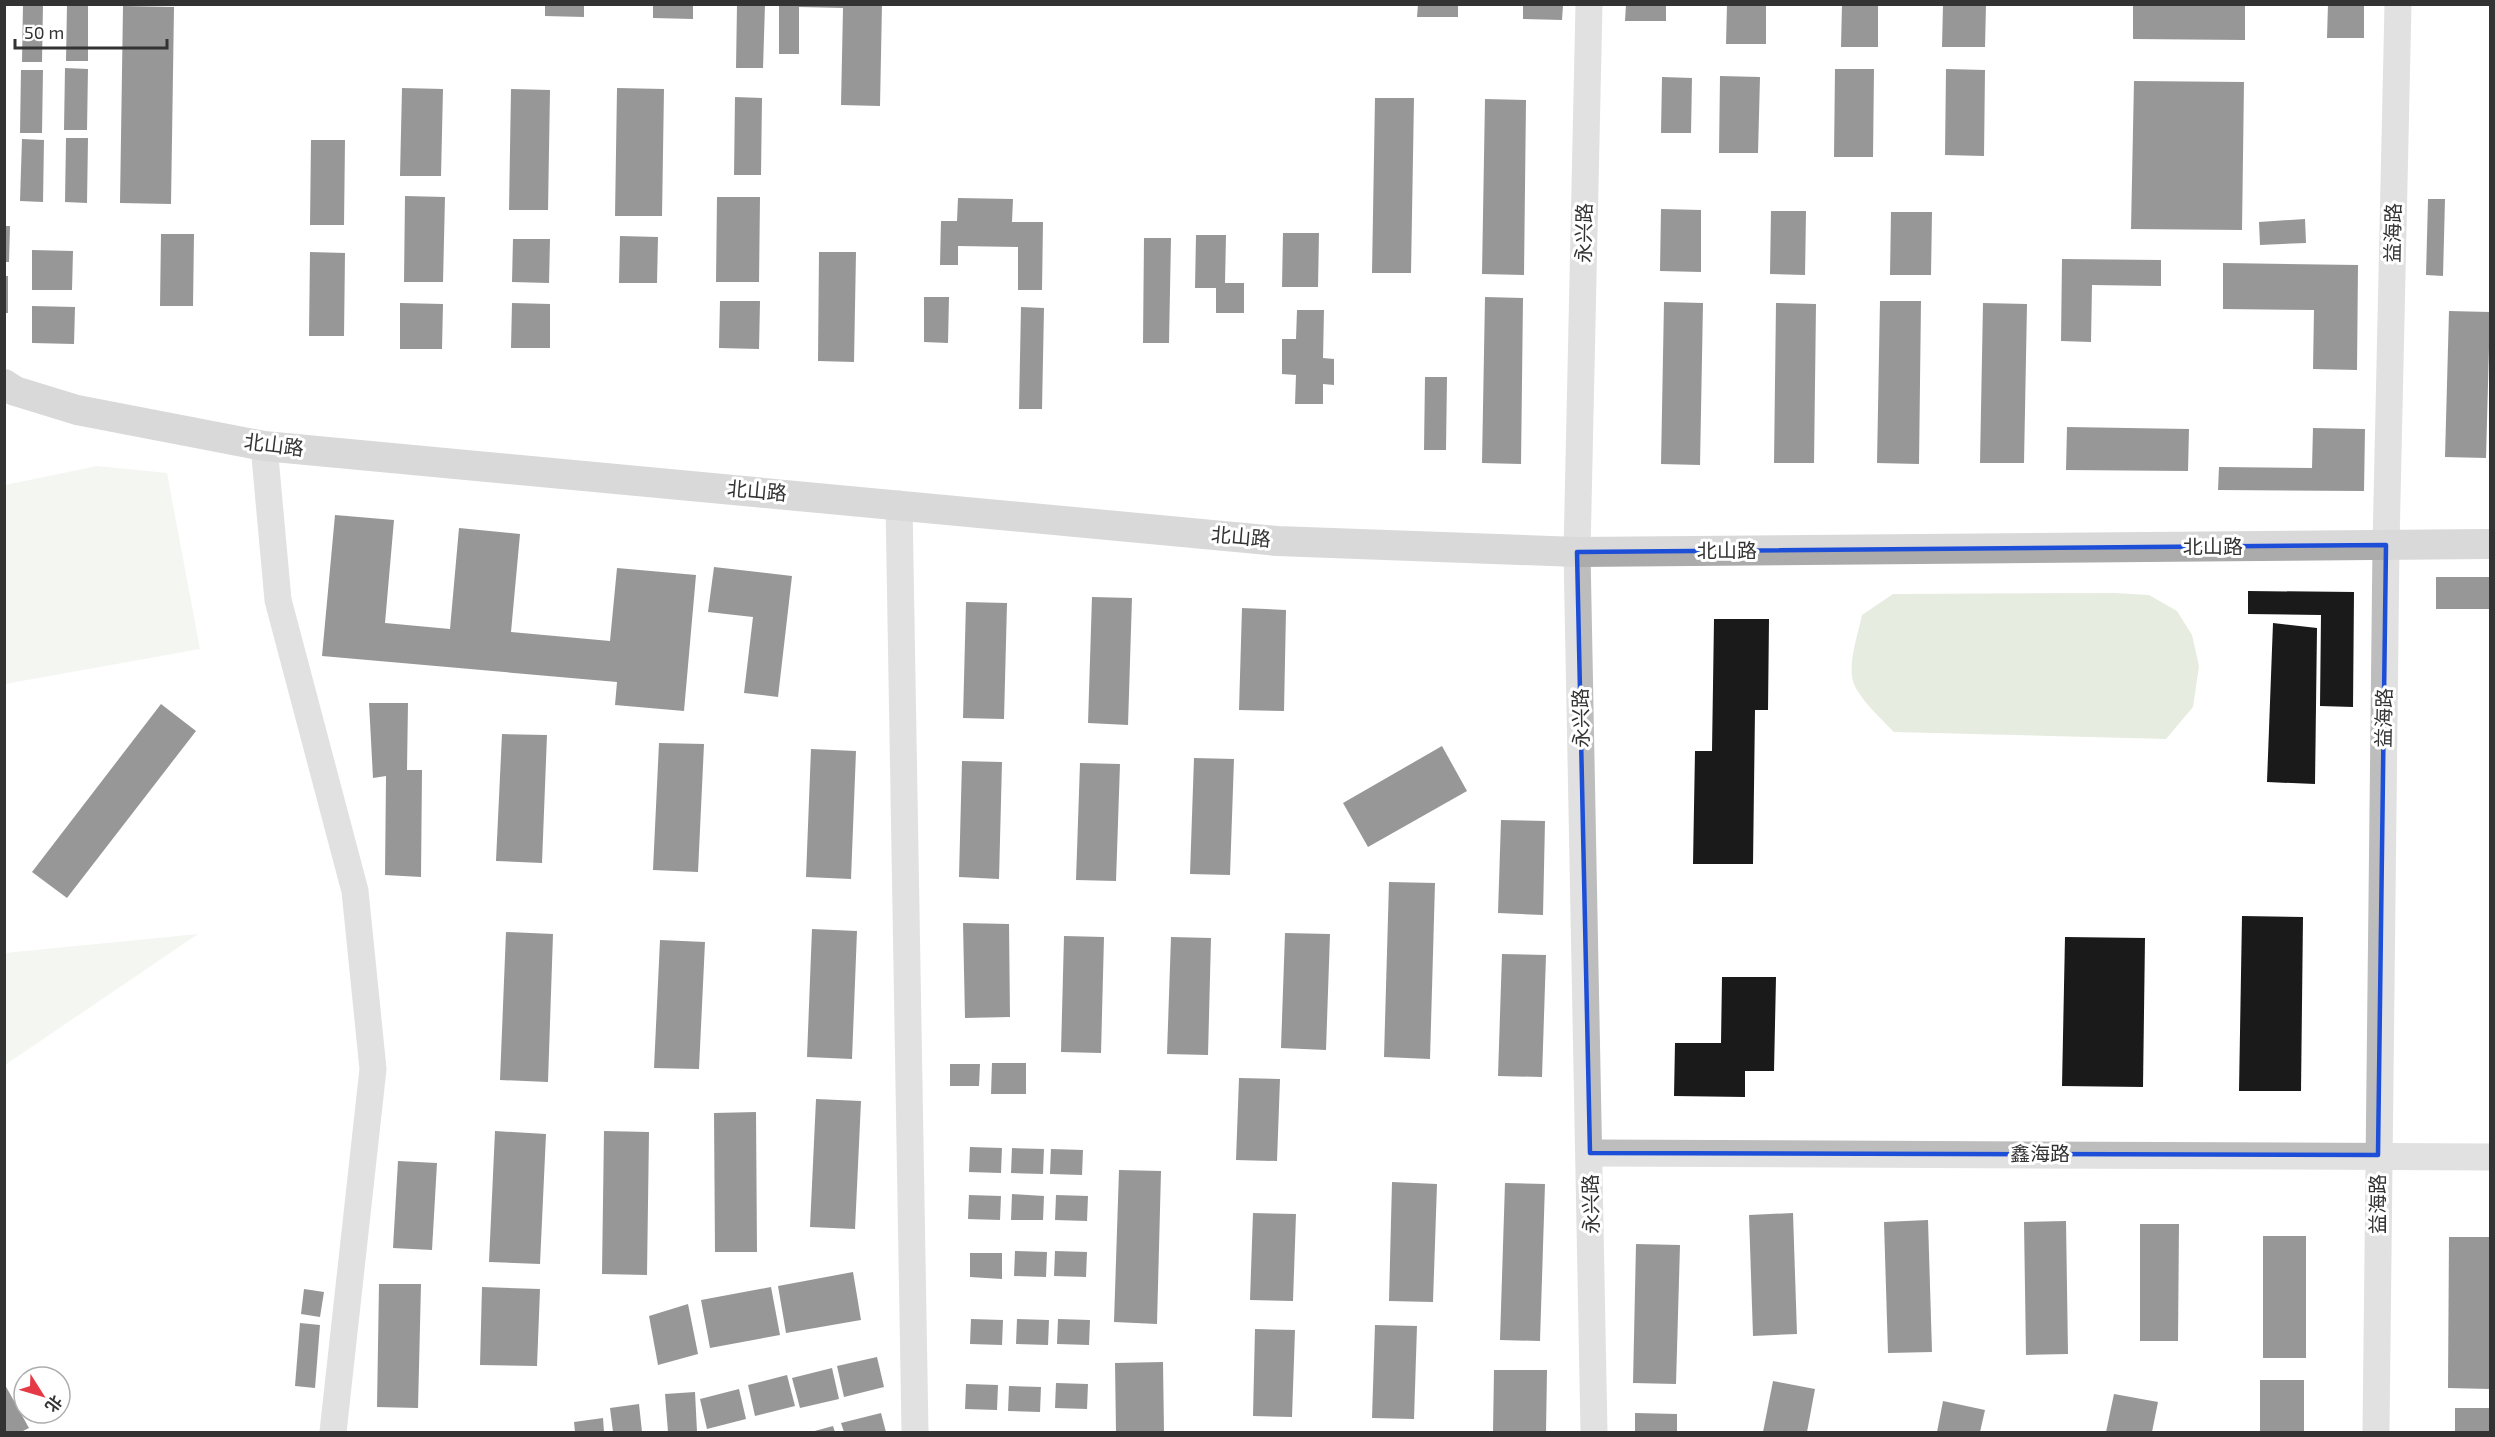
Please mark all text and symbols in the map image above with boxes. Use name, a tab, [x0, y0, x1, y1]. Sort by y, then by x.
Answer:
scale bar	[15, 12, 166, 50]
text: 50 m	[24, 21, 64, 43]
street label: 永兴路	[1570, 203, 1596, 263]
street label: 益海路	[2379, 203, 2405, 263]
street label: 北山路	[243, 428, 305, 460]
street label: 北山路	[726, 475, 788, 505]
street label: 北山路	[1210, 521, 1272, 551]
street label: 北山路	[2183, 534, 2243, 558]
street label: 北山路	[1697, 538, 1757, 562]
street label: 永兴路	[1567, 688, 1593, 748]
street label: 益海路	[2370, 688, 2396, 748]
street label: 鑫海路	[2010, 1141, 2070, 1165]
street label: 永兴路	[1577, 1174, 1603, 1234]
street label: 益海路	[2365, 1174, 2389, 1234]
north arrow	[12, 1365, 72, 1425]
text: 北	[42, 1392, 67, 1416]

